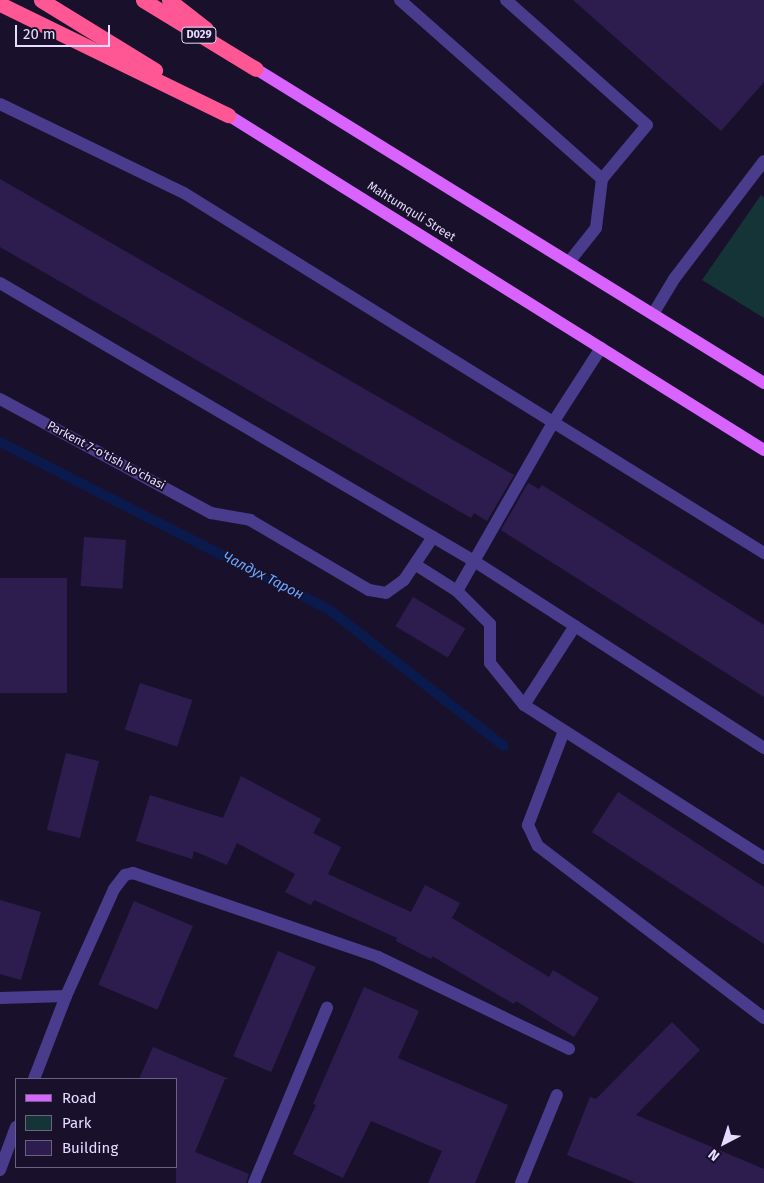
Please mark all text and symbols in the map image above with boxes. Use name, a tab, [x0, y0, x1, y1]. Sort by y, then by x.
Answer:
scale bar	[18, 15, 112, 47]
text: 20 m	[23, 25, 56, 43]
road number: D029	[180, 26, 218, 44]
street label: Mahtumquli Street	[364, 179, 458, 245]
street label: Parkent 7-o'tish ko'chasi	[45, 419, 167, 493]
water label: Чалдух Тарон	[220, 548, 306, 604]
legend	[15, 1078, 178, 1168]
text: Road	[62, 1089, 97, 1107]
text: Park	[62, 1114, 92, 1132]
north arrow	[699, 1118, 749, 1168]
text: Building	[62, 1139, 118, 1157]
text: N	[705, 1145, 723, 1164]

